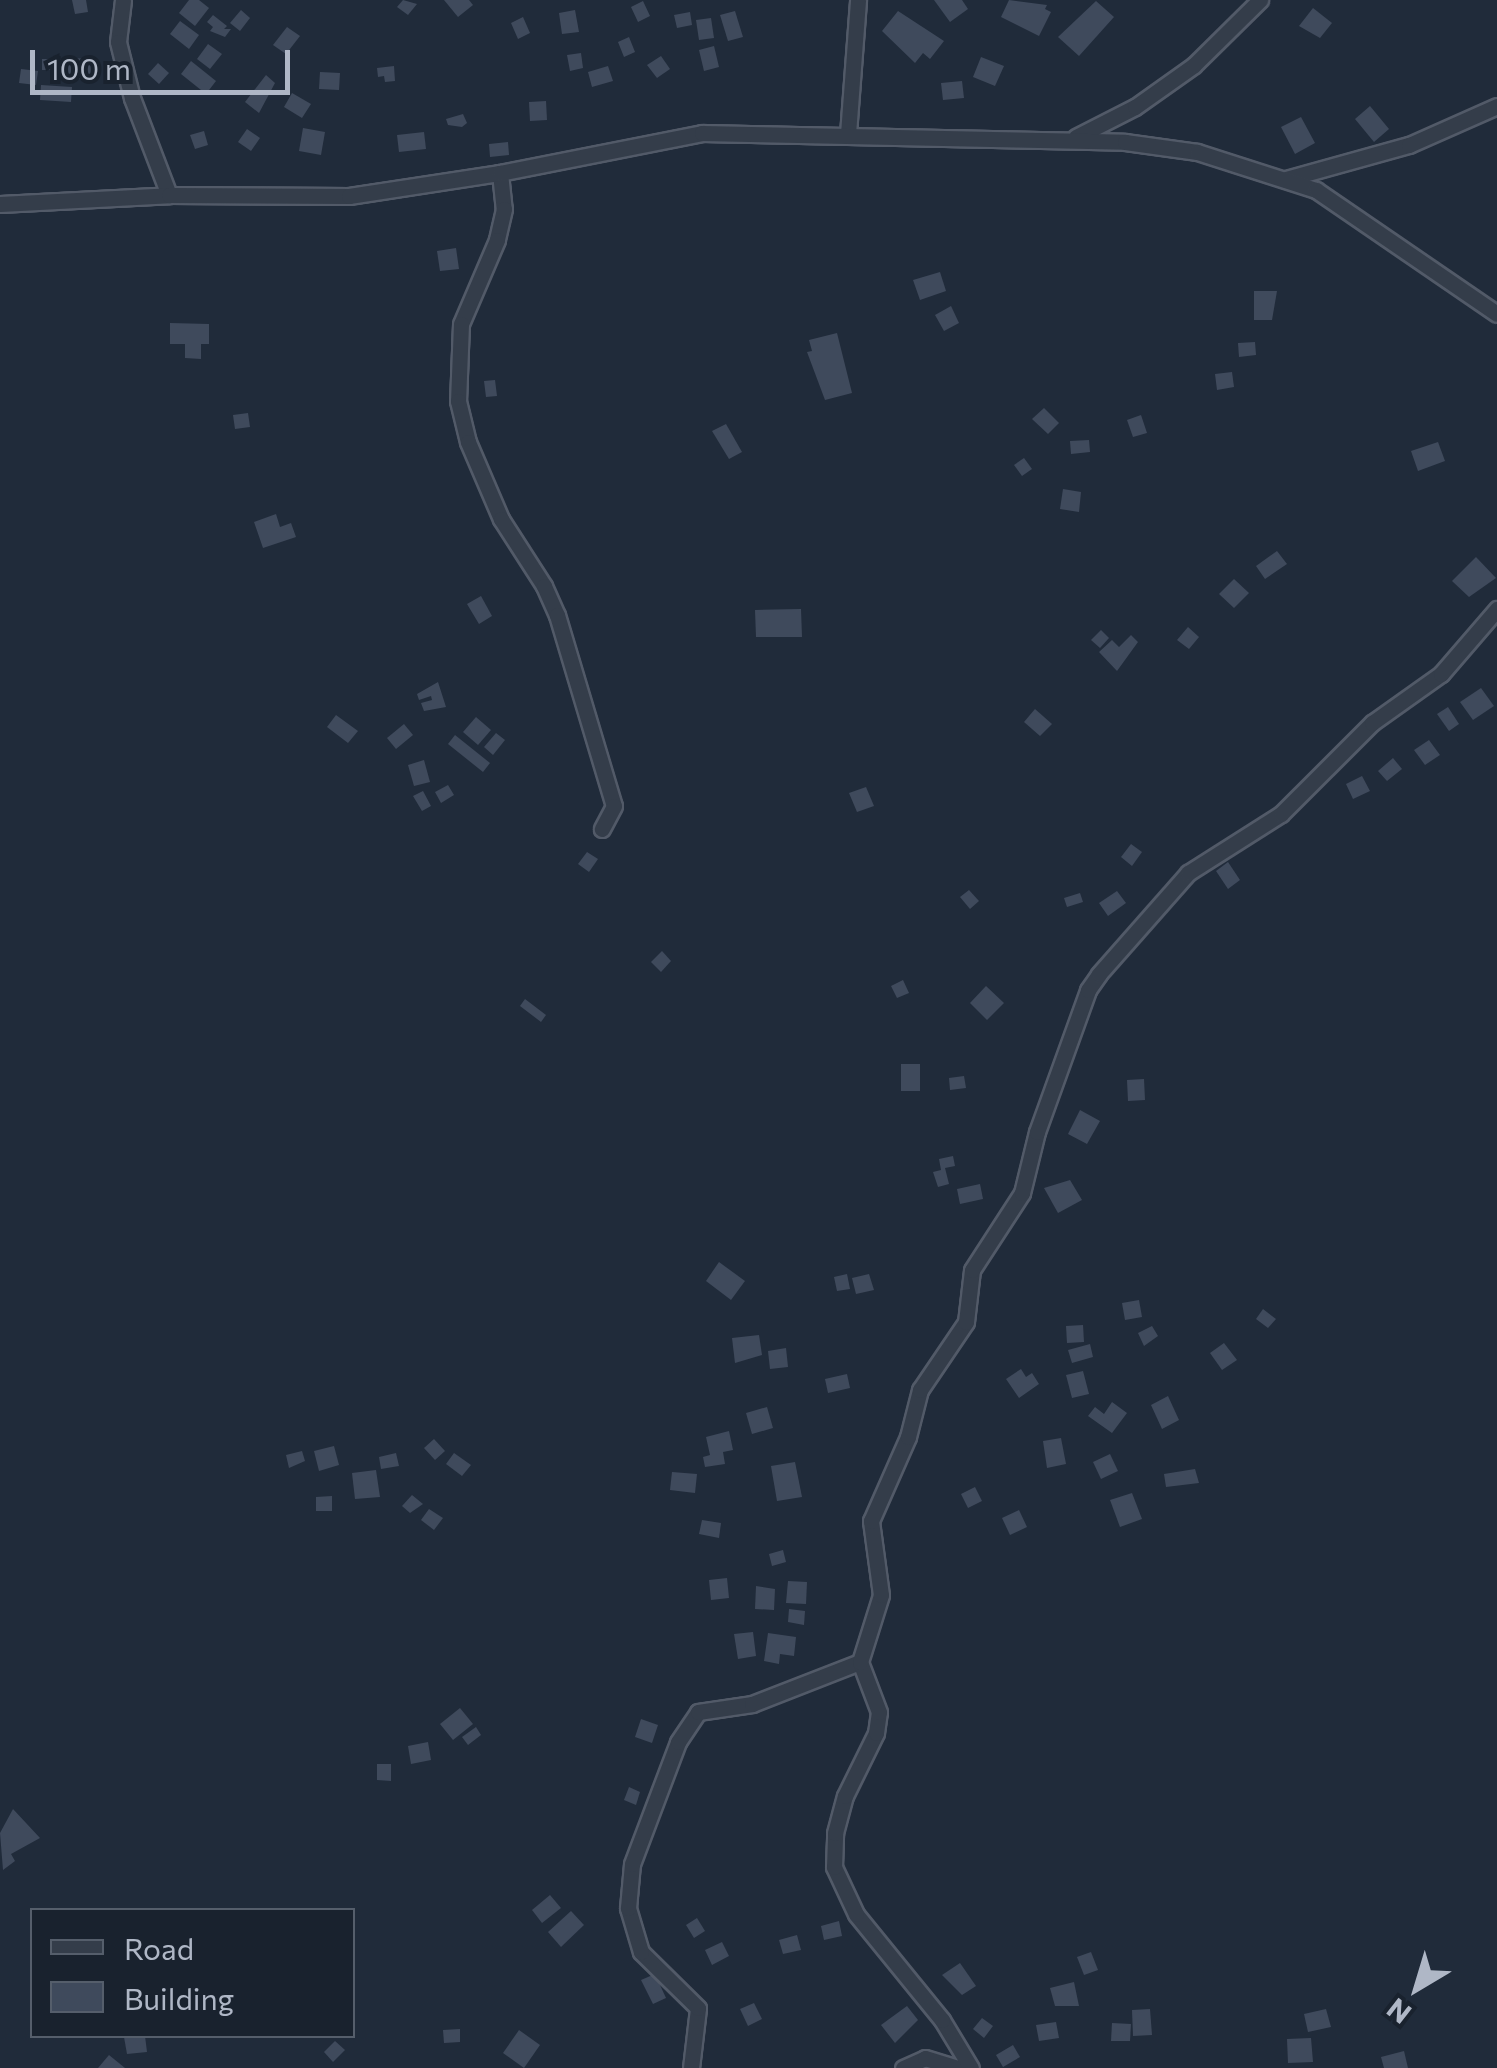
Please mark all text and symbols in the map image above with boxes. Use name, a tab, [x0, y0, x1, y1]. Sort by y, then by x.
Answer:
scale bar	[35, 30, 295, 92]
text: 100 m	[47, 49, 131, 86]
legend	[30, 1908, 355, 2038]
text: Road	[124, 1929, 194, 1966]
north arrow	[1367, 1938, 1467, 2038]
text: Building	[124, 1979, 234, 2016]
text: N	[1380, 1992, 1417, 2032]

